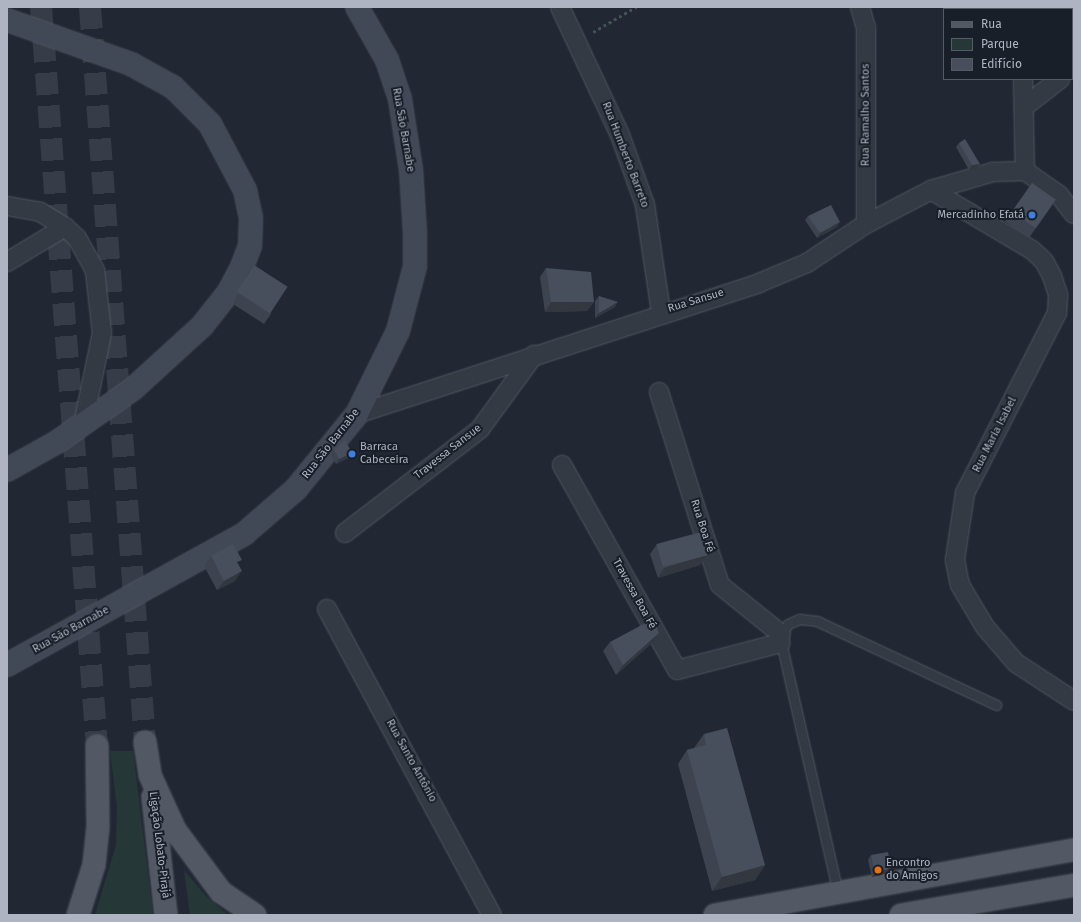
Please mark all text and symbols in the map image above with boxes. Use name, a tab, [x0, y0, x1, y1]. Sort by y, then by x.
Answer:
legend	[943, 8, 1073, 80]
text: Rua	[981, 17, 1002, 31]
text: Parque	[981, 37, 1019, 51]
text: Edifício	[981, 57, 1022, 71]
street label: Rua Ramalho Santos	[859, 64, 873, 166]
street label: Rua São Barnabe	[389, 87, 417, 173]
street label: Rua Humberto Barreto	[599, 100, 651, 210]
place label: Mercadinho Efatá	[938, 208, 1024, 222]
marker: Mercadinho Efatá	[1027, 210, 1037, 220]
street label: Rua Sansue	[666, 286, 726, 316]
street label: Rua Maria Isabel	[970, 395, 1020, 475]
street label: Rua São Barnabe	[300, 406, 362, 482]
street label: Travessa Sansue	[412, 422, 484, 482]
place label: Barraca Cabeceira	[360, 441, 409, 467]
marker: Barraca Cabeceira	[347, 449, 357, 459]
street label: Rua Boa Fé	[687, 498, 717, 554]
street label: Travessa Boa Fé	[609, 557, 659, 631]
street label: Rua São Barnabe	[31, 604, 111, 656]
street label: Rua Santo Antônio	[383, 717, 439, 805]
street label: Ligação Lobato-Pirajá	[146, 791, 172, 899]
place label: Encontro do Amigos	[886, 857, 938, 883]
marker: Encontro do Amigos	[873, 865, 883, 875]

